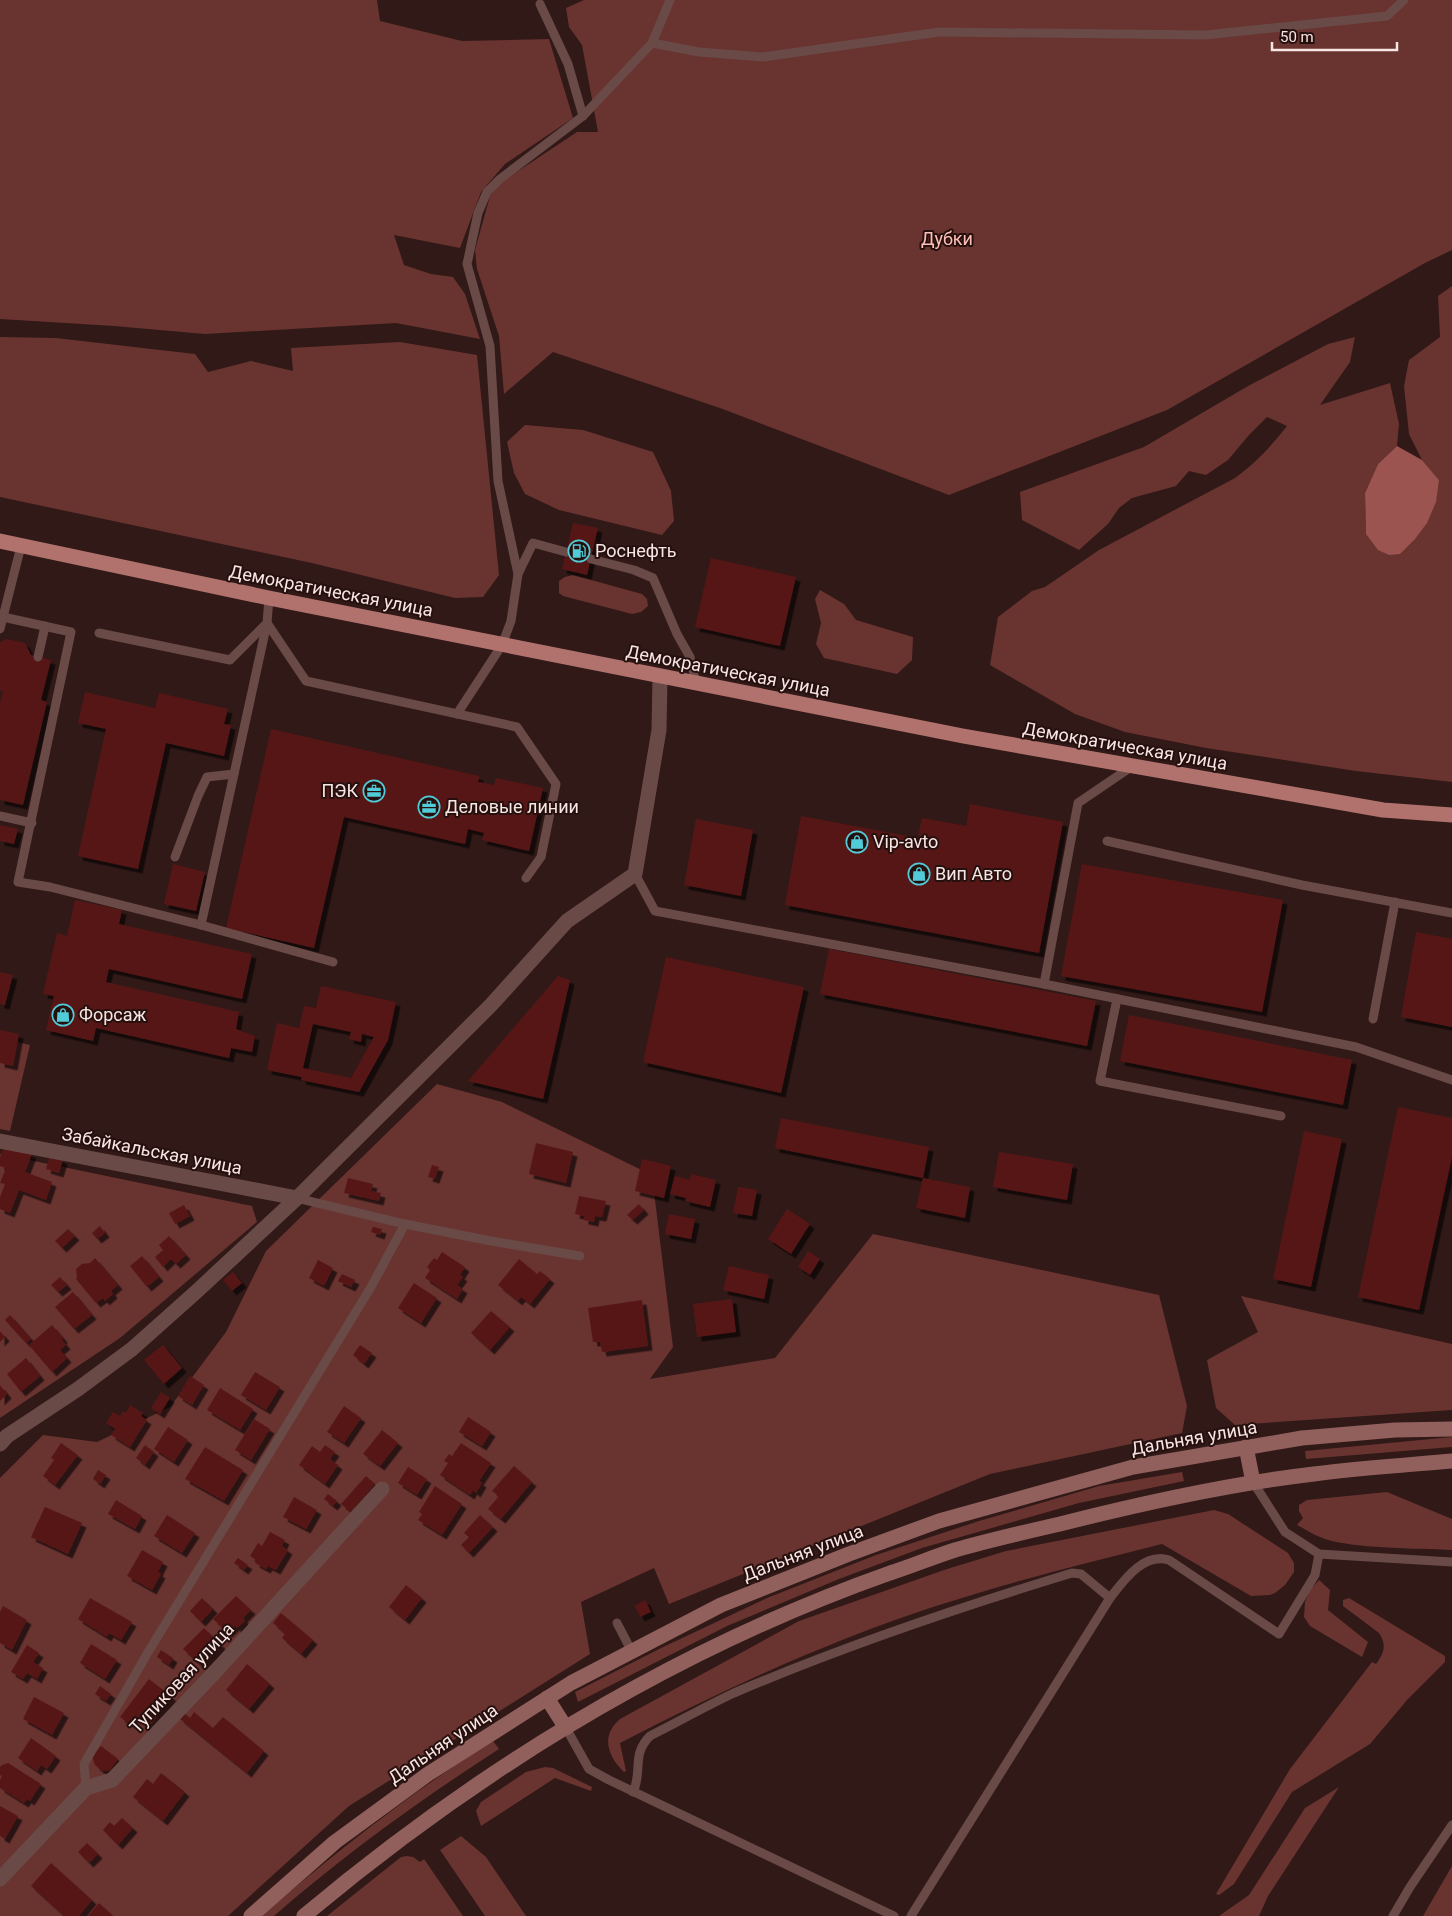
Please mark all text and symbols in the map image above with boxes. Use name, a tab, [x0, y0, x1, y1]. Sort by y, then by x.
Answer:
scale bar	[1272, 20, 1397, 52]
text: 50 m	[1280, 28, 1314, 46]
park label: Дубки	[921, 228, 973, 249]
fuel station icon: Роснефть	[567, 539, 591, 563]
place label: Роснефть	[595, 540, 677, 561]
street label: Демократическая улица	[227, 560, 435, 621]
street label: Демократическая улица	[624, 640, 832, 701]
street label: Демократическая улица	[1021, 717, 1229, 774]
office icon: ПЭК	[362, 779, 386, 803]
place label: ПЭК	[321, 780, 358, 801]
office icon: Деловые линии	[417, 795, 441, 819]
place label: Деловые линии	[445, 796, 579, 817]
shop icon: Vip-avto	[845, 830, 869, 854]
place label: Vip-avto	[873, 831, 938, 852]
shop icon: Вип Авто	[907, 862, 931, 886]
place label: Вип Авто	[935, 863, 1012, 884]
shop icon: Форсаж	[51, 1003, 75, 1027]
place label: Форсаж	[79, 1004, 146, 1025]
street label: Забайкальская улица	[60, 1123, 244, 1178]
street label: Дальняя улица	[1129, 1416, 1259, 1459]
street label: Дальняя улица	[740, 1520, 866, 1585]
street label: Тупиковая улица	[125, 1618, 238, 1737]
street label: Дальняя улица	[384, 1699, 501, 1788]

